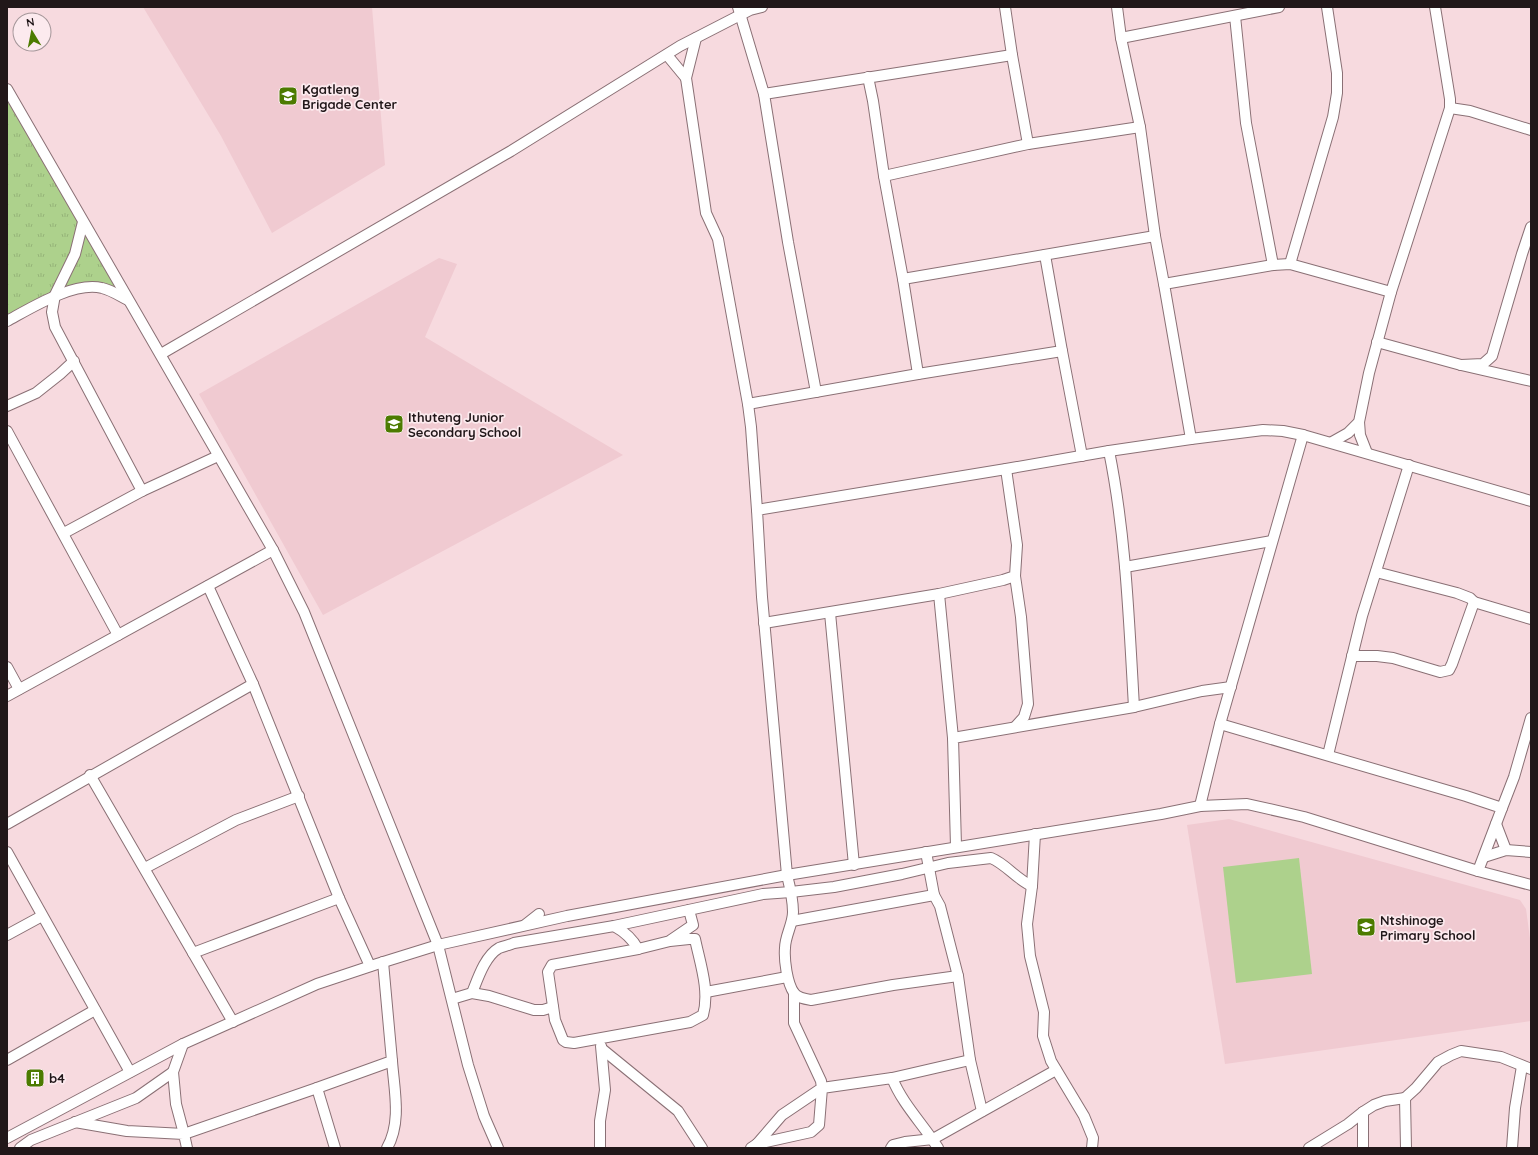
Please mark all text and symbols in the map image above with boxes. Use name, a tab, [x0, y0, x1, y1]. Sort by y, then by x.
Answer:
north arrow	[12, 12, 52, 52]
text: N	[25, 15, 35, 30]
place label: Kgatleng Brigade Center	[302, 81, 398, 112]
school or university icon: Kgatleng Brigade Center	[277, 85, 299, 107]
place label: Ithuteng Junior Secondary School	[408, 409, 521, 440]
school or university icon: Ithuteng Junior Secondary School	[383, 413, 405, 435]
place label: Ntshinoge Primary School	[1380, 912, 1476, 943]
school or university icon: Ntshinoge Primary School	[1355, 916, 1377, 938]
building icon: b4	[24, 1067, 46, 1089]
place label: b4	[49, 1070, 65, 1086]

